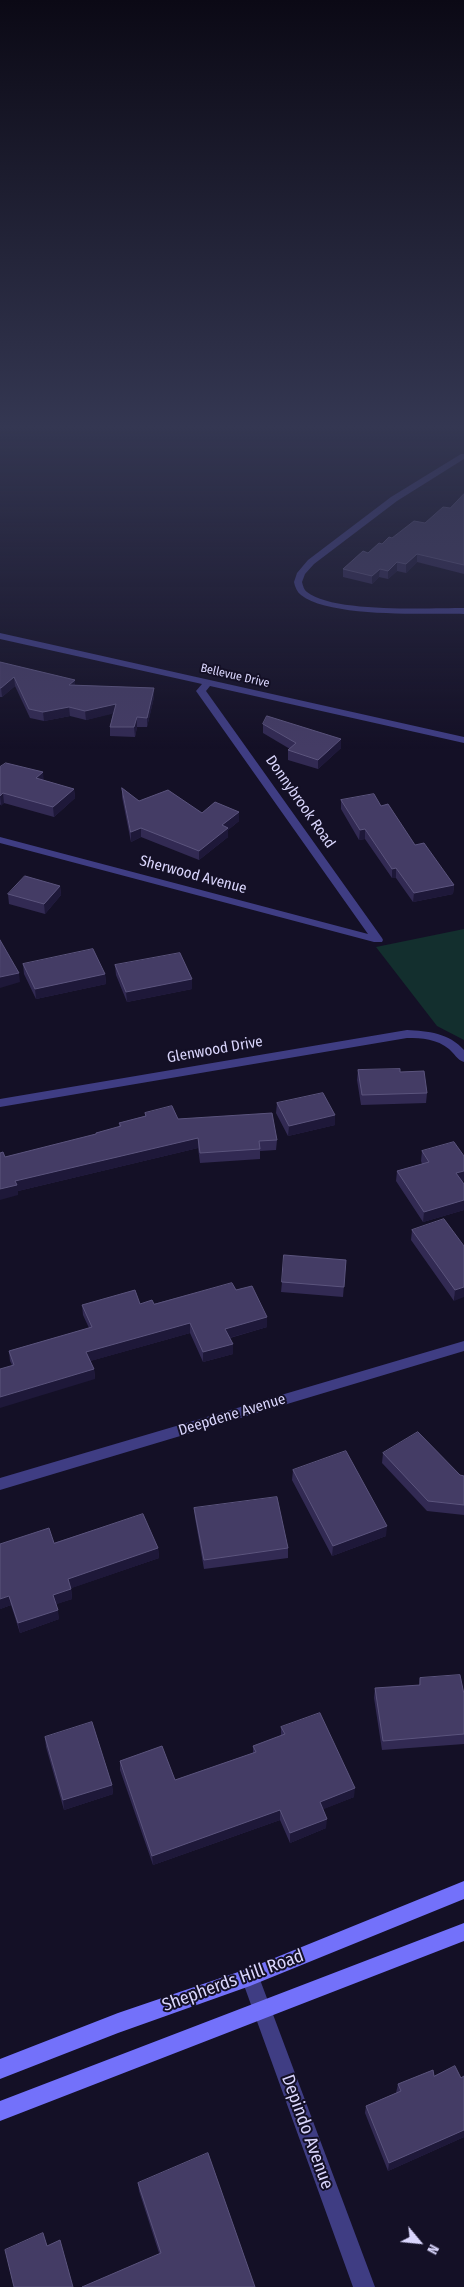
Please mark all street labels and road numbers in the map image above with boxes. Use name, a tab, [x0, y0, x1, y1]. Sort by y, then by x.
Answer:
street label: Bellevue Drive	[199, 661, 271, 691]
street label: Donnybrook Road	[261, 752, 339, 852]
street label: Sherwood Avenue	[137, 852, 249, 898]
street label: Glenwood Drive	[166, 1033, 264, 1067]
street label: Deepdene Avenue	[176, 1390, 288, 1440]
street label: Shepherds Hill Road	[159, 1945, 307, 2017]
street label: Depindo Avenue	[276, 2072, 338, 2192]

